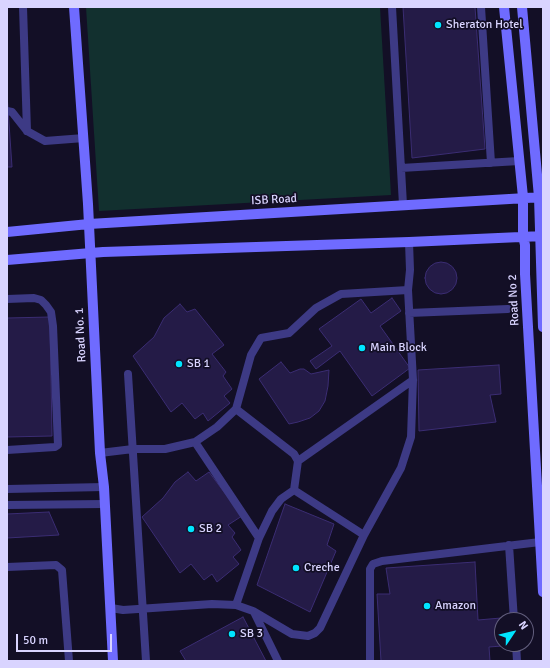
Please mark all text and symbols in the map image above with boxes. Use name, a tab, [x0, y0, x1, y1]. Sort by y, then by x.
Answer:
place label: Sheraton Hotel	[446, 18, 523, 32]
marker: Sheraton Hotel	[433, 20, 443, 30]
street label: ISB Road	[251, 192, 297, 208]
street label: Road No 2	[505, 274, 523, 326]
street label: Road No. 1	[72, 307, 90, 363]
place label: Main Block	[370, 341, 427, 355]
marker: Main Block	[357, 343, 367, 353]
place label: SB 1	[187, 357, 210, 371]
marker: SB 1	[174, 359, 184, 369]
place label: SB 2	[199, 522, 222, 536]
marker: SB 2	[186, 524, 196, 534]
place label: Creche	[304, 561, 340, 575]
marker: Creche	[291, 563, 301, 573]
place label: Amazon	[435, 599, 476, 613]
marker: Amazon	[422, 601, 432, 611]
north arrow	[494, 612, 534, 652]
text: N	[516, 619, 531, 632]
scale bar	[18, 626, 114, 652]
place label: SB 3	[240, 627, 263, 641]
marker: SB 3	[227, 629, 237, 639]
text: 50 m	[23, 633, 48, 648]

